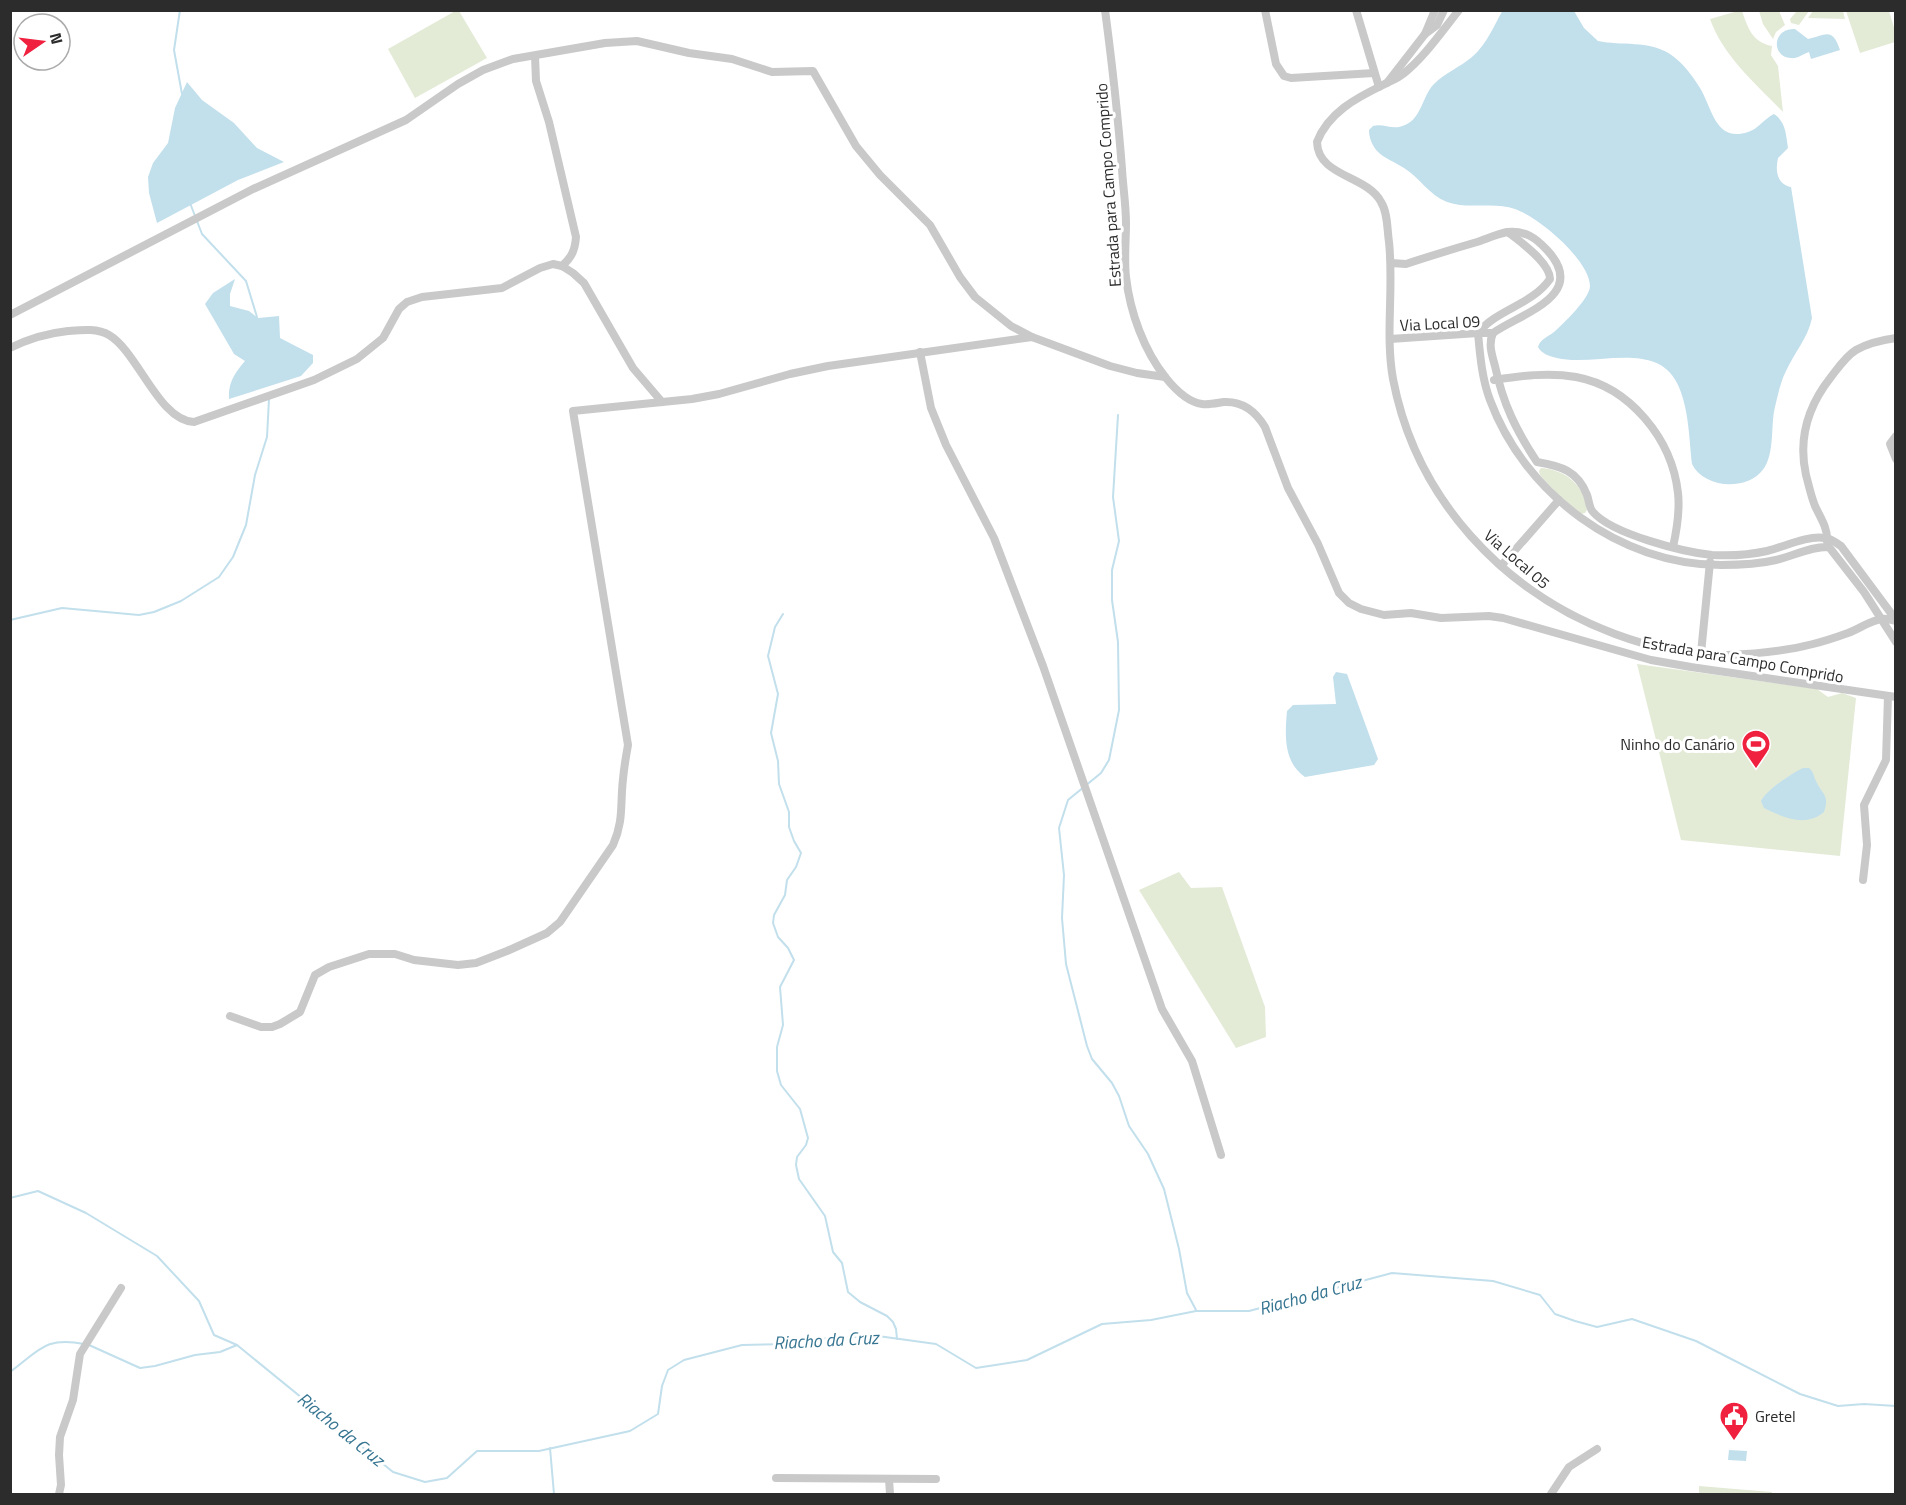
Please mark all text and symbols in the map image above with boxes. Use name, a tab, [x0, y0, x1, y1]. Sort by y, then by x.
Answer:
north arrow	[12, 12, 72, 72]
text: N	[44, 30, 70, 47]
street label: Estrada para Campo Comprido	[1089, 82, 1127, 288]
street label: Via Local 09	[1399, 309, 1481, 337]
street label: Via Local 05	[1479, 524, 1555, 594]
street label: Estrada para Campo Comprido	[1640, 629, 1846, 689]
sports icon: Ninho do Canário	[1740, 728, 1772, 770]
place label: Ninho do Canário	[1620, 732, 1735, 756]
water label: Riacho da Cruz	[1256, 1268, 1366, 1322]
water label: Riacho da Cruz	[773, 1324, 881, 1356]
water label: Riacho da Cruz	[292, 1385, 392, 1474]
public building icon: Gretel	[1718, 1400, 1750, 1442]
place label: Gretel	[1755, 1404, 1796, 1428]

